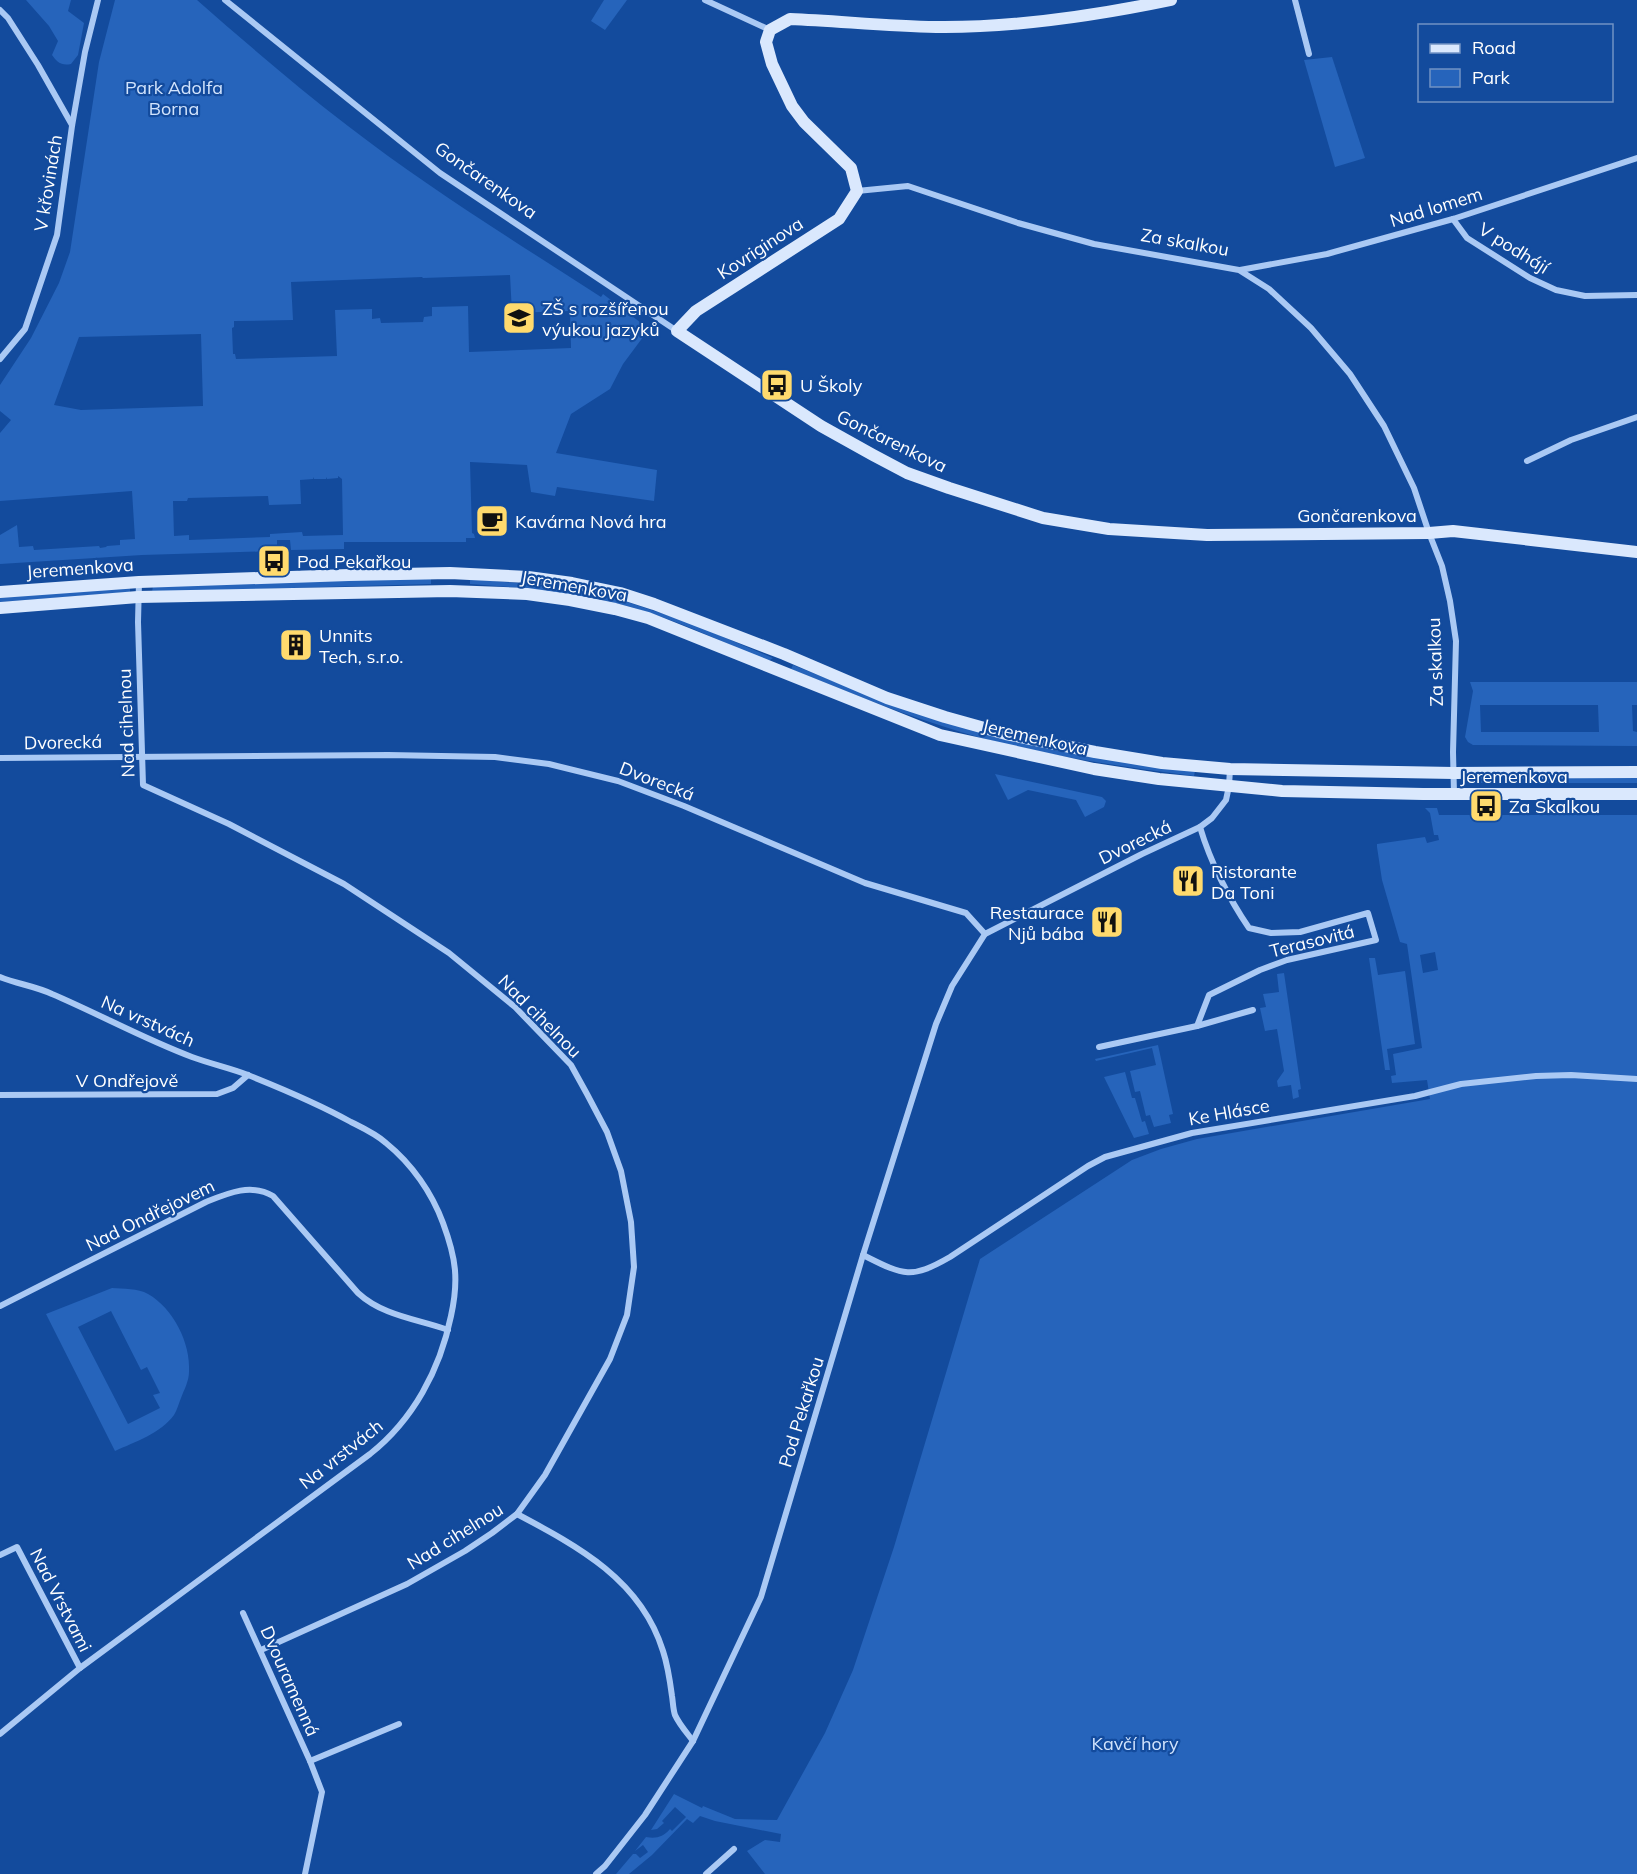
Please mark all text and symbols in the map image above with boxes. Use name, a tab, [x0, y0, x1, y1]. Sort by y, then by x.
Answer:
legend	[1418, 24, 1613, 102]
text: Road	[1472, 36, 1516, 59]
text: Park	[1472, 66, 1511, 89]
park label: Park Adolfa Borna	[125, 76, 223, 120]
street label: V křovinách	[29, 133, 67, 233]
street label: Gončarenkova	[430, 136, 542, 224]
street label: Nad lomem	[1387, 182, 1485, 232]
street label: Kovriginova	[713, 212, 807, 284]
street label: V podhájí	[1474, 217, 1555, 280]
street label: Za skalkou	[1139, 223, 1231, 261]
place label: ZŠ s rozšířenou výukou jazyků	[542, 297, 669, 341]
school or university icon: ZŠ s rozšířenou výukou jazyků	[501, 300, 537, 336]
bus stop icon: U Školy	[759, 367, 795, 403]
place label: U Školy	[800, 374, 863, 397]
street label: Gončarenkova	[833, 404, 951, 478]
cafe icon: Kavárna Nová hra	[474, 503, 510, 539]
street label: Gončarenkova	[1297, 504, 1417, 527]
place label: Kavárna Nová hra	[515, 510, 667, 533]
bus stop icon: Pod Pekařkou	[256, 543, 292, 579]
place label: Pod Pekařkou	[297, 550, 411, 573]
street label: Jeremenkova	[26, 553, 134, 583]
street label: Jeremenkova	[519, 565, 629, 607]
street label: Za skalkou	[1422, 617, 1448, 707]
place label: Unnits Tech, s.r.o.	[319, 624, 403, 668]
building icon: Unnits Tech, s.r.o.	[278, 627, 314, 663]
street label: Nad cihelnou	[113, 668, 139, 778]
street label: Jeremenkova	[980, 714, 1090, 760]
street label: Dvorecká	[24, 730, 102, 754]
street label: Dvorecká	[616, 756, 698, 806]
street label: Jeremenkova	[1460, 765, 1568, 788]
bus stop icon: Za Skalkou	[1468, 788, 1504, 824]
place label: Za Skalkou	[1509, 795, 1600, 818]
street label: Dvorecká	[1095, 814, 1175, 870]
place label: Ristorante Da Toni	[1211, 860, 1297, 904]
restaurant icon: Ristorante Da Toni	[1170, 863, 1206, 899]
place label: Restaurace Njů bába	[990, 901, 1084, 945]
restaurant icon: Restaurace Njů bába	[1089, 904, 1125, 940]
street label: Terasovitá	[1267, 919, 1357, 963]
street label: Nad cihelnou	[493, 969, 587, 1063]
street label: Na vrstvách	[98, 990, 198, 1052]
street label: V Ondřejově	[76, 1069, 178, 1092]
street label: Ke Hlásce	[1187, 1094, 1271, 1130]
street label: Nad Ondřejovem	[82, 1174, 218, 1256]
street label: Pod Pekařkou	[773, 1354, 829, 1470]
street label: Na vrstvách	[295, 1414, 387, 1494]
street label: Nad cihelnou	[403, 1497, 507, 1575]
street label: Nad Vrstvami	[25, 1544, 97, 1656]
street label: Dvouramenná	[255, 1622, 325, 1740]
park label: Kavčí hory	[1092, 1732, 1179, 1755]

